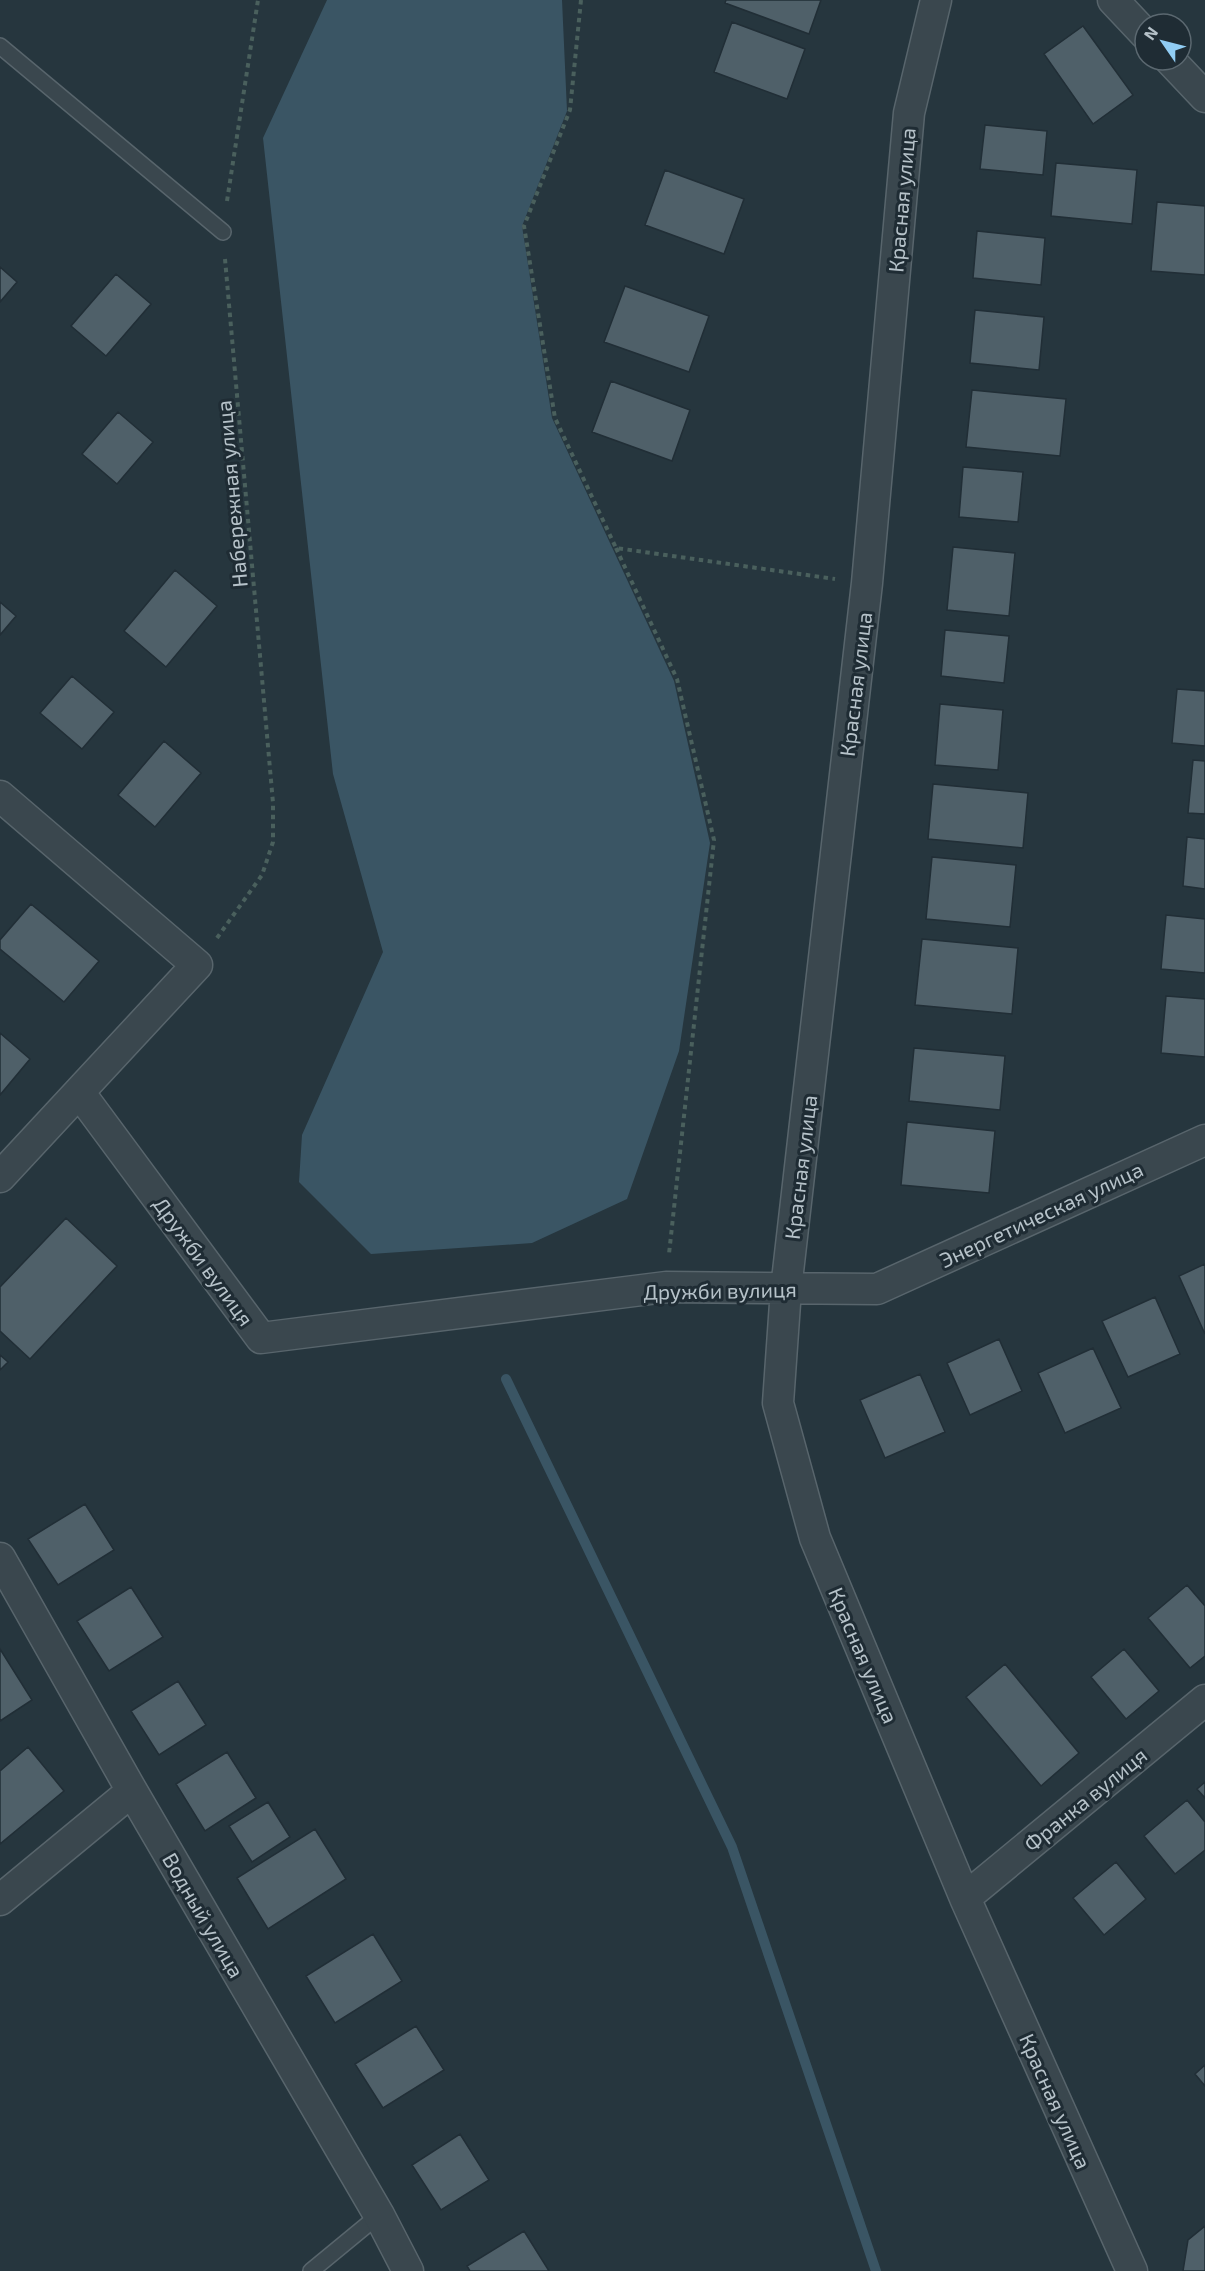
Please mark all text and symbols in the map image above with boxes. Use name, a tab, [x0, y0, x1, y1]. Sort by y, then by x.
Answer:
north arrow	[1133, 12, 1193, 72]
text: N	[1139, 23, 1161, 43]
street label: Красная улица	[882, 127, 921, 274]
street label: Набережная улица	[210, 399, 253, 589]
street label: Красная улица	[834, 610, 877, 758]
street label: Красная улица	[779, 1093, 822, 1241]
street label: Энергетическая улица	[935, 1156, 1147, 1273]
street label: Дружби вулиця	[148, 1192, 259, 1331]
street label: Дружби вулиця	[643, 1276, 797, 1305]
street label: Красная улица	[823, 1583, 904, 1727]
street label: Франка вулиця	[1019, 1742, 1152, 1857]
street label: Водный улица	[157, 1848, 250, 1982]
street label: Красная улица	[1014, 2030, 1097, 2173]

